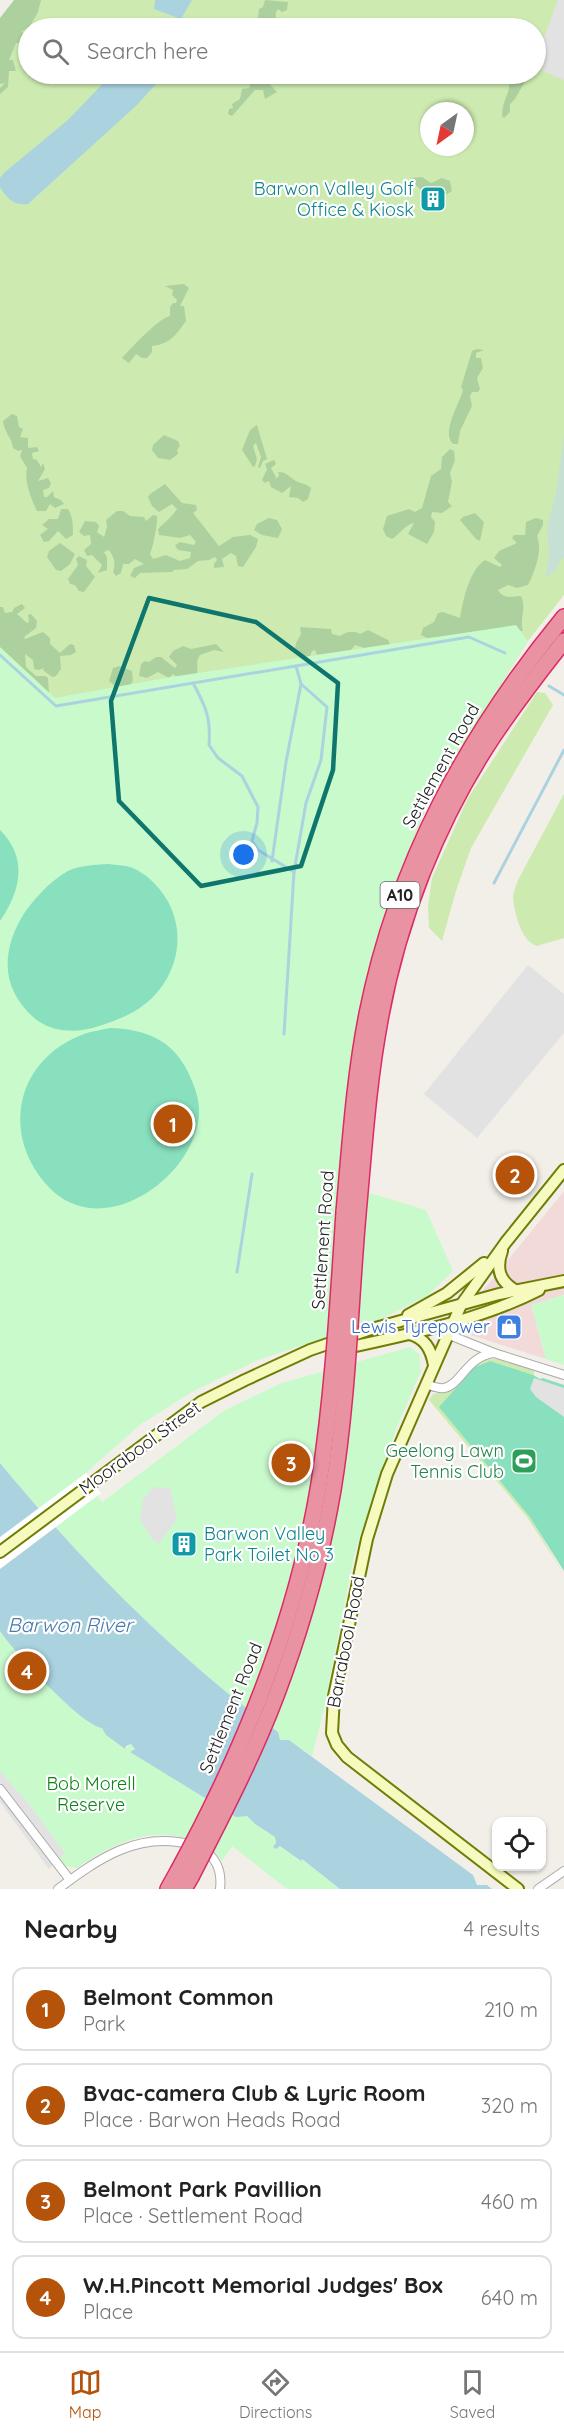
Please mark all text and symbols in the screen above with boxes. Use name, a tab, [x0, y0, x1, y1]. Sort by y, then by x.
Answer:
search box	[18, 18, 546, 84]
icon: search	[39, 35, 72, 68]
text: Search here	[87, 37, 208, 65]
north arrow	[420, 102, 474, 156]
place label: Barwon Valley Golf Office & Kiosk	[254, 177, 415, 221]
building icon: Barwon Valley Golf Office & Kiosk	[418, 184, 448, 214]
street label: Settlement Road	[397, 699, 484, 832]
your location	[229, 840, 258, 869]
road number: A10	[380, 882, 420, 908]
pin: 1	[154, 1102, 192, 1146]
pin: 2	[496, 1152, 534, 1198]
street label: Settlement Road	[306, 1170, 339, 1310]
shop icon: Lewis Tyrepower	[494, 1312, 524, 1342]
place label: Lewis Tyrepower	[351, 1315, 490, 1338]
street label: Moorabool Street	[74, 1396, 205, 1500]
place label: Geelong Lawn Tennis Club	[385, 1439, 504, 1483]
pin: 3	[272, 1440, 310, 1486]
sports icon: Geelong Lawn Tennis Club	[509, 1446, 539, 1476]
place label: Barwon Valley Park Toilet No 3	[204, 1522, 334, 1566]
building icon: Barwon Valley Park Toilet No 3	[169, 1529, 199, 1559]
street label: Barrabool Road	[321, 1574, 370, 1710]
water label: Barwon River	[7, 1612, 135, 1637]
street label: Settlement Road	[194, 1639, 267, 1777]
pin: 4	[8, 1648, 46, 1694]
park label: Bob Morell Reserve	[46, 1772, 136, 1816]
map controls	[492, 1817, 546, 1871]
button: locate	[492, 1817, 546, 1871]
text: Nearby	[24, 1912, 118, 1945]
text: 4 results	[464, 1916, 540, 1941]
text: Belmont Common	[83, 1983, 274, 2011]
text: 1	[42, 1997, 49, 2022]
text: 210 m	[484, 1997, 538, 2022]
text: Park	[83, 2011, 125, 2036]
text: Bvac-camera Club & Lyric Room	[83, 2079, 426, 2107]
text: 2	[40, 2093, 51, 2118]
text: 320 m	[481, 2093, 538, 2118]
text: Place · Barwon Heads Road	[83, 2107, 341, 2132]
text: Belmont Park Pavillion	[83, 2175, 322, 2203]
text: 3	[40, 2189, 51, 2214]
text: 460 m	[481, 2189, 538, 2214]
text: Place · Settlement Road	[83, 2203, 303, 2228]
text: W.H.Pincott Memorial Judges' Box	[83, 2271, 443, 2299]
text: 4	[40, 2285, 51, 2310]
text: 640 m	[481, 2285, 538, 2310]
text: Place	[83, 2299, 133, 2324]
tab: Map	[69, 2366, 102, 2422]
tab: Directions	[239, 2366, 312, 2422]
tab: Saved	[450, 2366, 495, 2422]

